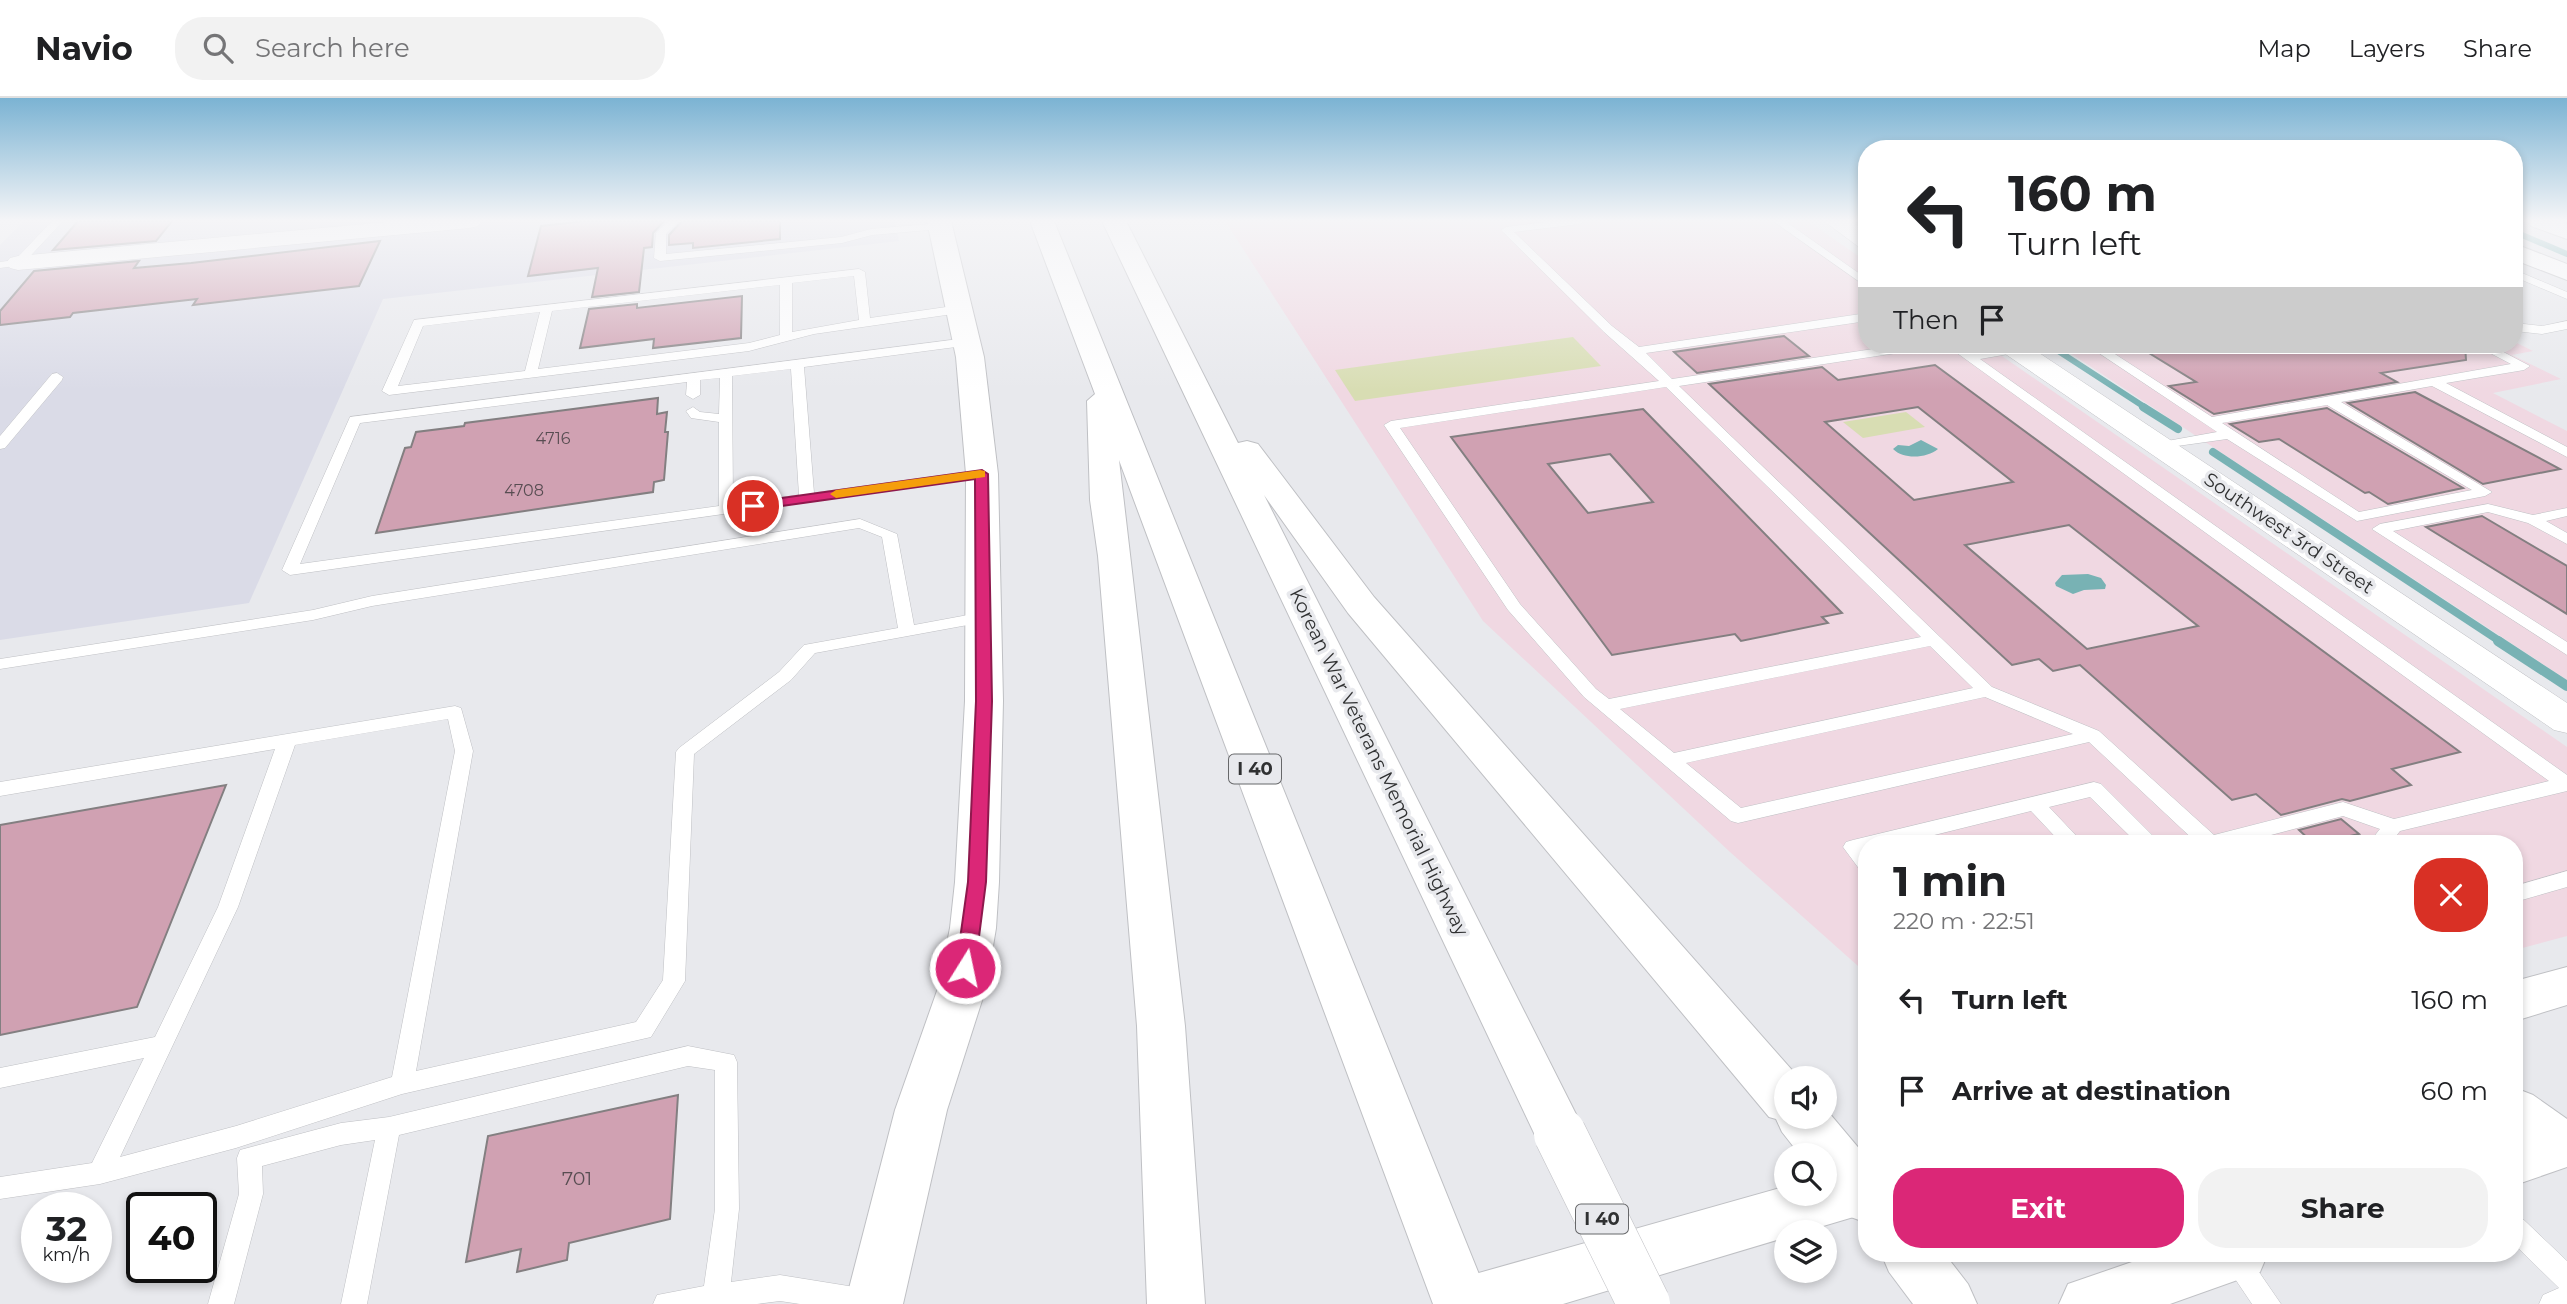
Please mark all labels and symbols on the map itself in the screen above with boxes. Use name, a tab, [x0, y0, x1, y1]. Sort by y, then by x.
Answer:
house number: 4716	[536, 429, 571, 448]
street label: Southwest 3rd Street	[2200, 468, 2379, 599]
pin	[723, 476, 783, 536]
house number: 4708	[504, 481, 544, 500]
street label: Korean War Veterans Memorial Highway	[1285, 585, 1474, 940]
road number: I 40	[1229, 754, 1281, 784]
position arrow	[928, 931, 1002, 1005]
house number: 701	[562, 1167, 592, 1190]
speed limit sign: 40	[126, 1192, 217, 1283]
road number: I 40	[1576, 1204, 1628, 1234]

